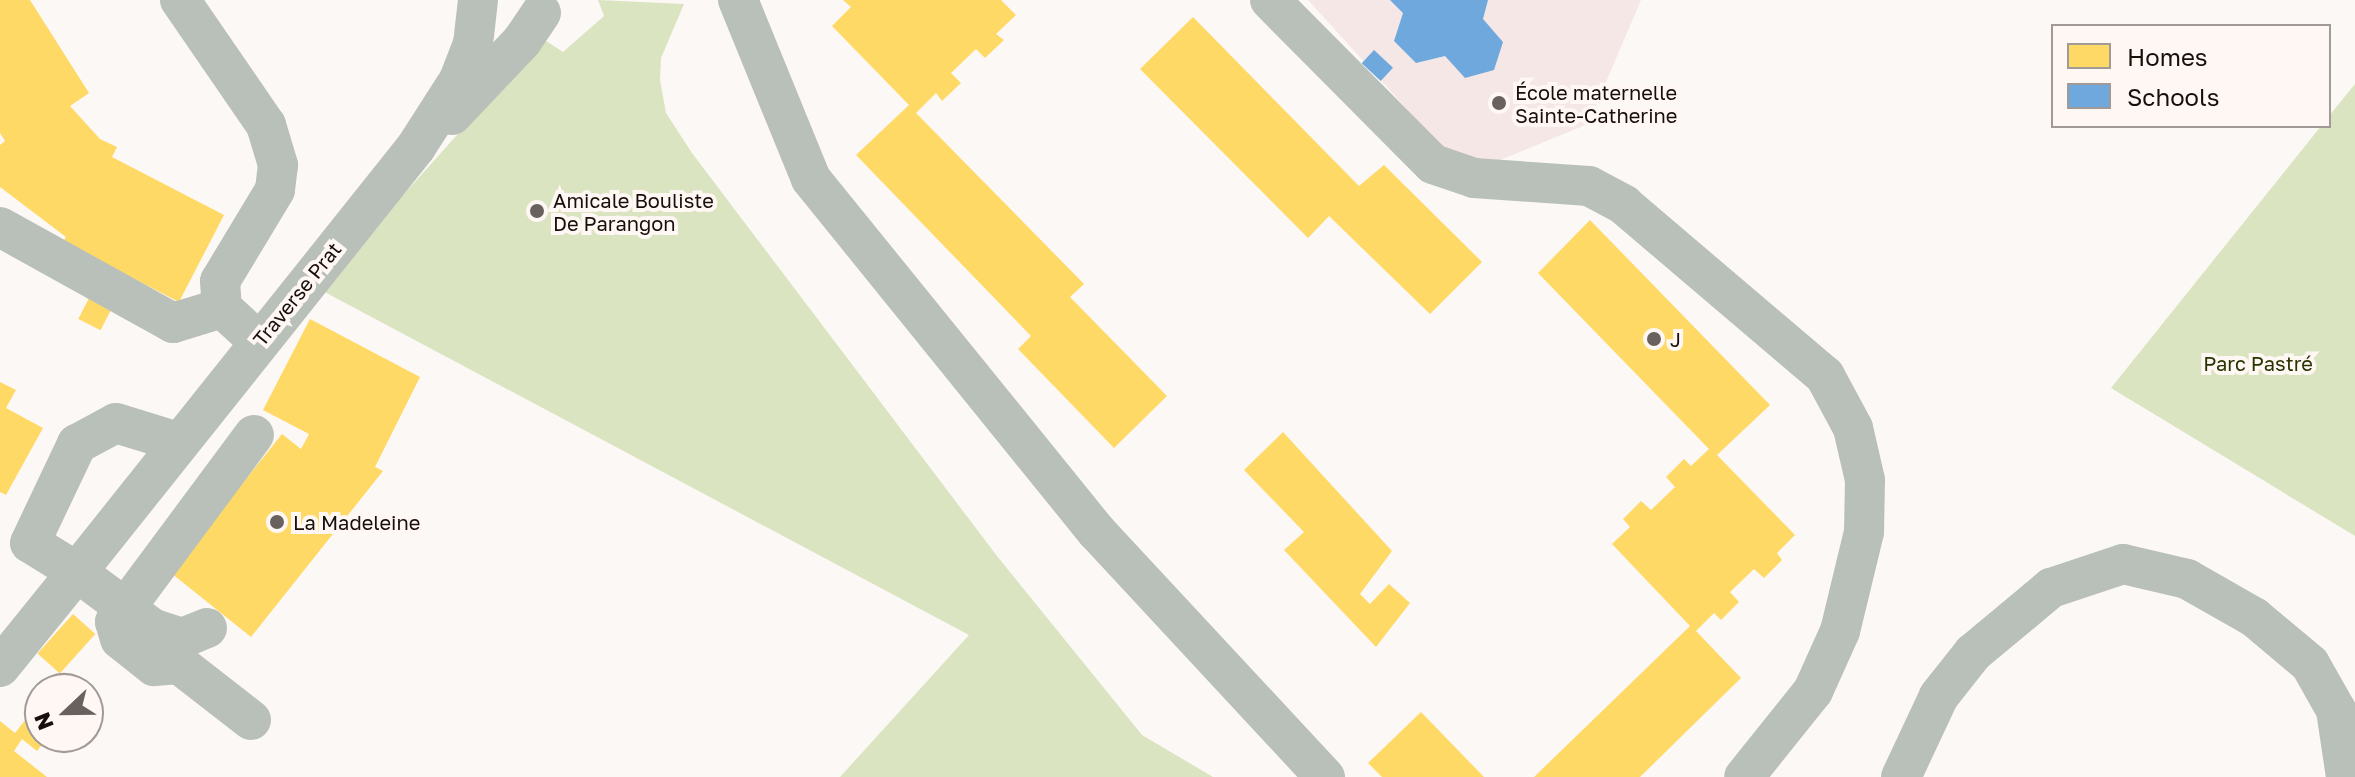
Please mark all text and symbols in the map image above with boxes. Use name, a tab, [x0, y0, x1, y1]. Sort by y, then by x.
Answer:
legend	[2051, 24, 2331, 128]
text: Homes	[2127, 42, 2208, 71]
place label: École maternelle Sainte-Catherine	[1515, 80, 1677, 127]
text: Schools	[2127, 82, 2219, 111]
marker: École maternelle Sainte-Catherine	[1490, 94, 1508, 112]
place label: Amicale Bouliste De Parangon	[553, 188, 714, 235]
marker: Amicale Bouliste De Parangon	[528, 202, 546, 220]
street label: Traverse Prat	[248, 237, 346, 351]
place label: J	[1670, 327, 1681, 351]
marker: J	[1645, 330, 1663, 348]
park label: Parc Pastré	[2203, 351, 2313, 375]
place label: La Madeleine	[293, 510, 420, 534]
marker: La Madeleine	[268, 513, 286, 531]
north arrow	[24, 673, 104, 753]
text: N	[27, 709, 59, 734]

